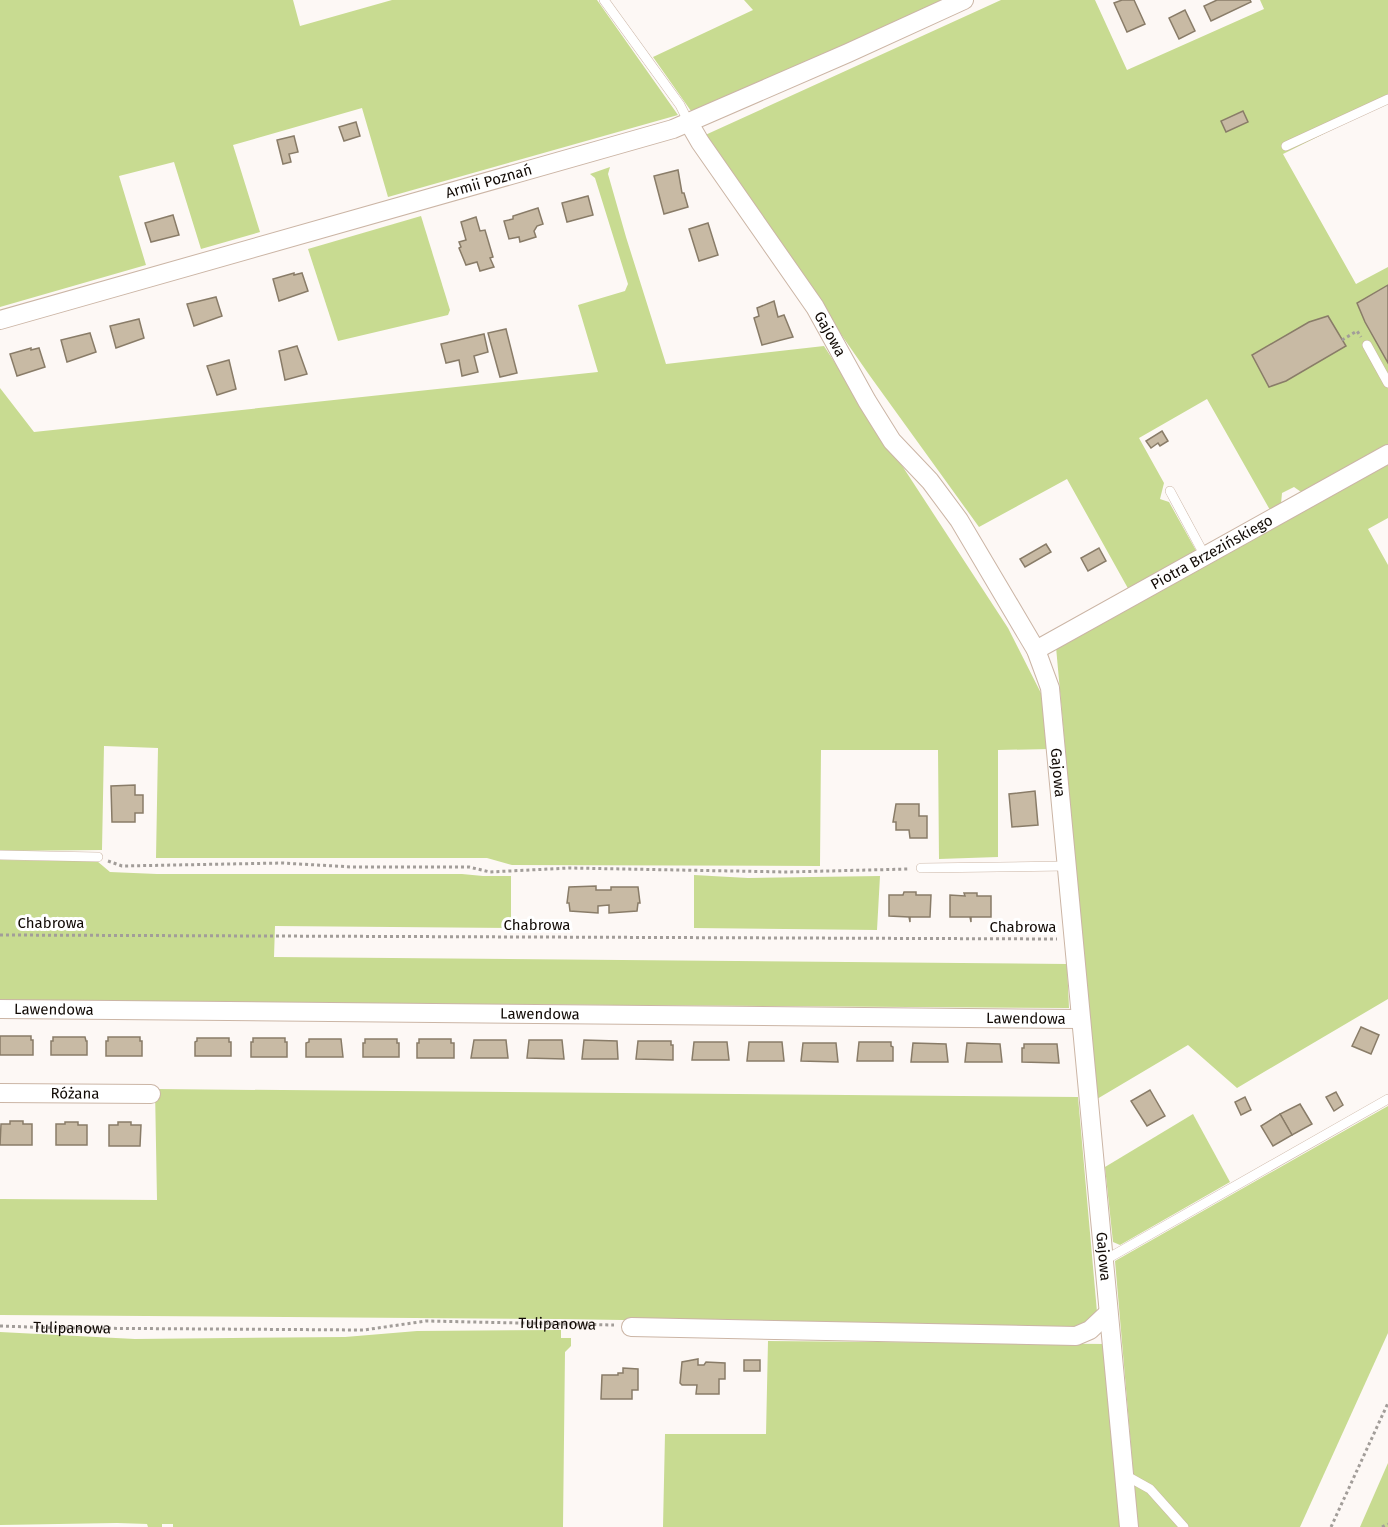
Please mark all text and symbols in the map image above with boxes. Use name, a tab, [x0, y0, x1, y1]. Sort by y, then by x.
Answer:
street label: Armii Poznań	[443, 161, 534, 202]
street label: Gajowa	[810, 308, 850, 360]
street label: Piotra Brzezińskiego	[1147, 511, 1276, 593]
street label: Gajowa	[1047, 747, 1069, 798]
street label: Chabrowa	[18, 914, 84, 932]
street label: Chabrowa	[504, 916, 570, 934]
street label: Chabrowa	[990, 918, 1056, 936]
street label: Lawendowa	[14, 1000, 94, 1019]
street label: Lawendowa	[500, 1005, 580, 1023]
street label: Lawendowa	[986, 1009, 1066, 1028]
street label: Różana	[50, 1084, 100, 1103]
street label: Gajowa	[1092, 1231, 1115, 1282]
street label: Tulipanowa	[518, 1314, 596, 1334]
street label: Tulipanowa	[33, 1318, 111, 1337]

